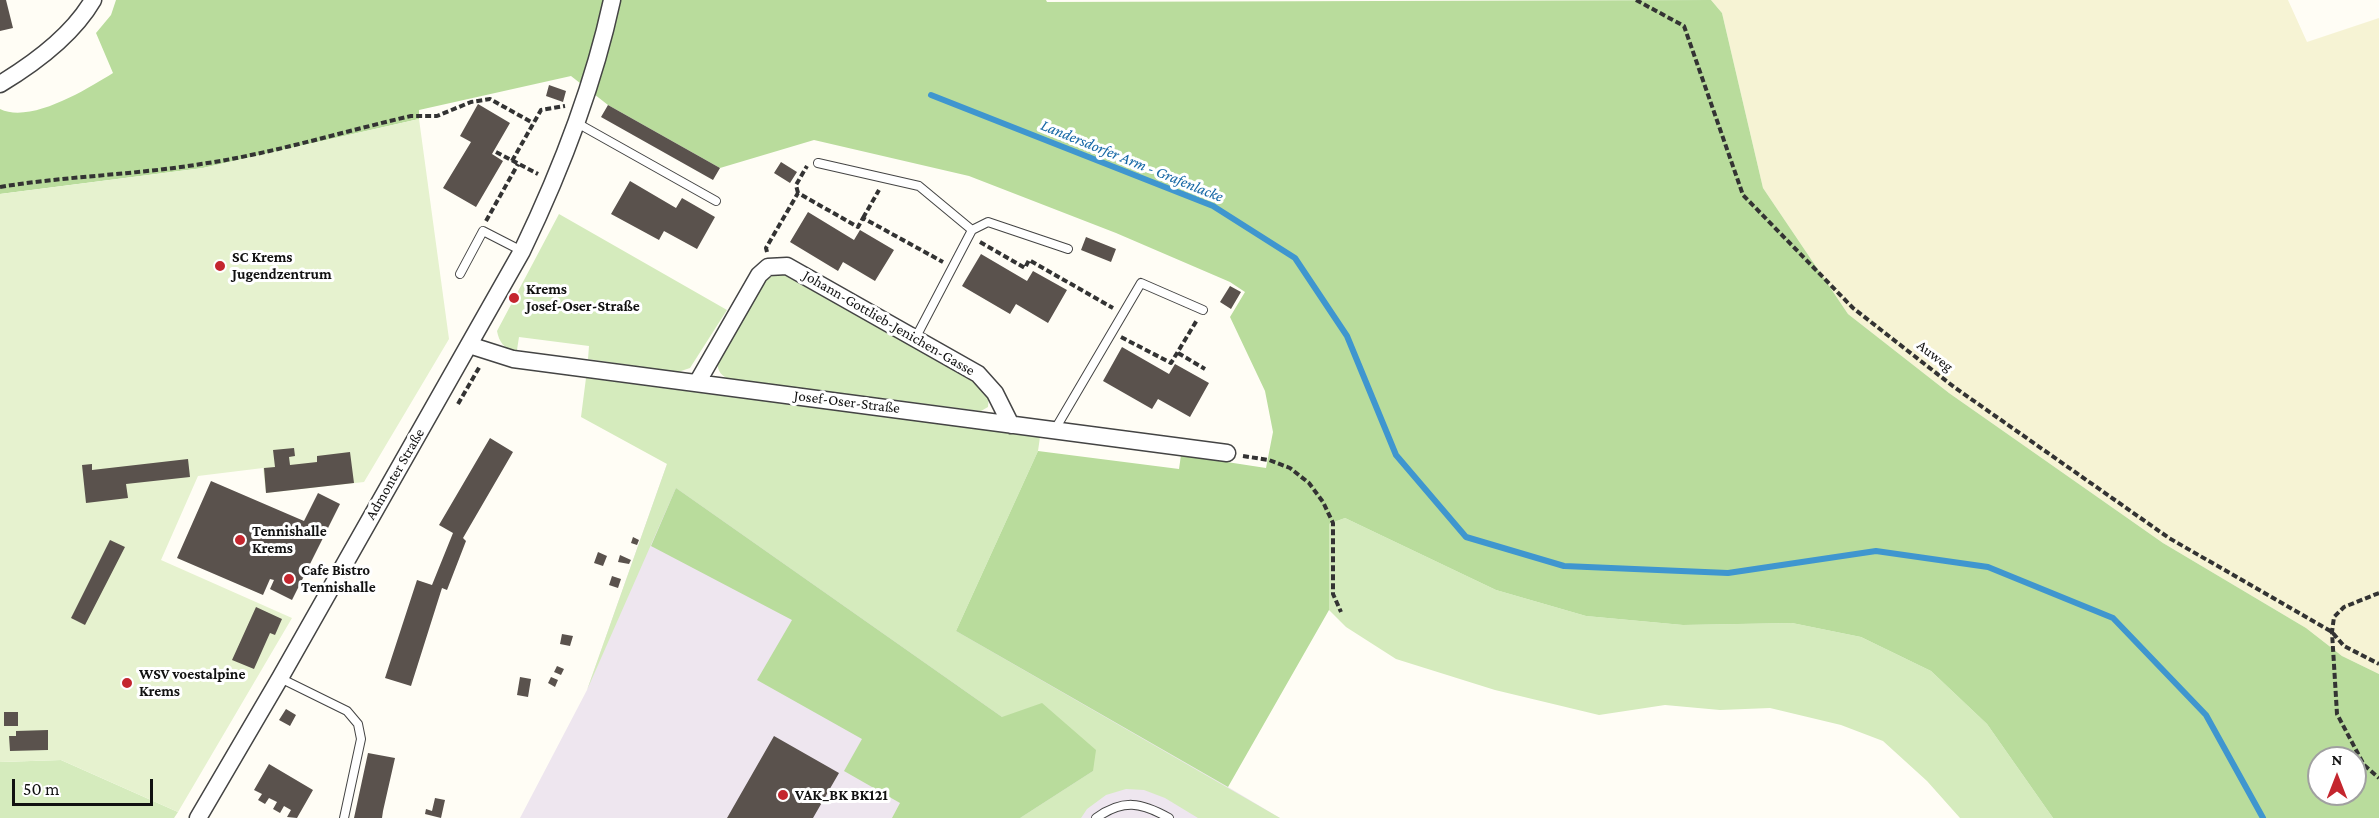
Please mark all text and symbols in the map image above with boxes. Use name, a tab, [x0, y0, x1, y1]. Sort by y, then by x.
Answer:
water label: Landersdorfer Arm - Grafenlacke	[1038, 116, 1226, 206]
place label: SC Krems Jugendzentrum	[232, 248, 332, 283]
marker: SC Krems Jugendzentrum	[213, 259, 227, 273]
street label: Johann-Gottlieb-Jenichen-Gasse	[800, 266, 978, 380]
place label: Krems Josef-Oser-Straße	[526, 280, 640, 315]
marker: Krems Josef-Oser-Straße	[507, 291, 521, 305]
street label: Auweg	[1913, 336, 1957, 376]
street label: Josef-Oser-Straße	[793, 387, 901, 417]
street label: Admonter Straße	[362, 425, 428, 523]
place label: Tennishalle Krems	[252, 522, 327, 557]
marker: Tennishalle Krems	[233, 533, 247, 547]
place label: Cafe Bistro Tennishalle	[301, 561, 376, 596]
marker: Cafe Bistro Tennishalle	[282, 572, 296, 586]
place label: WSV voestalpine Krems	[139, 665, 245, 700]
marker: WSV voestalpine Krems	[120, 676, 134, 690]
north arrow	[2307, 746, 2367, 806]
text: N	[2332, 751, 2342, 768]
scale bar	[15, 767, 156, 805]
text: 50 m	[23, 779, 60, 799]
place label: VAK_BK BK121	[795, 786, 888, 804]
marker: VAK_BK BK121	[776, 788, 790, 802]

